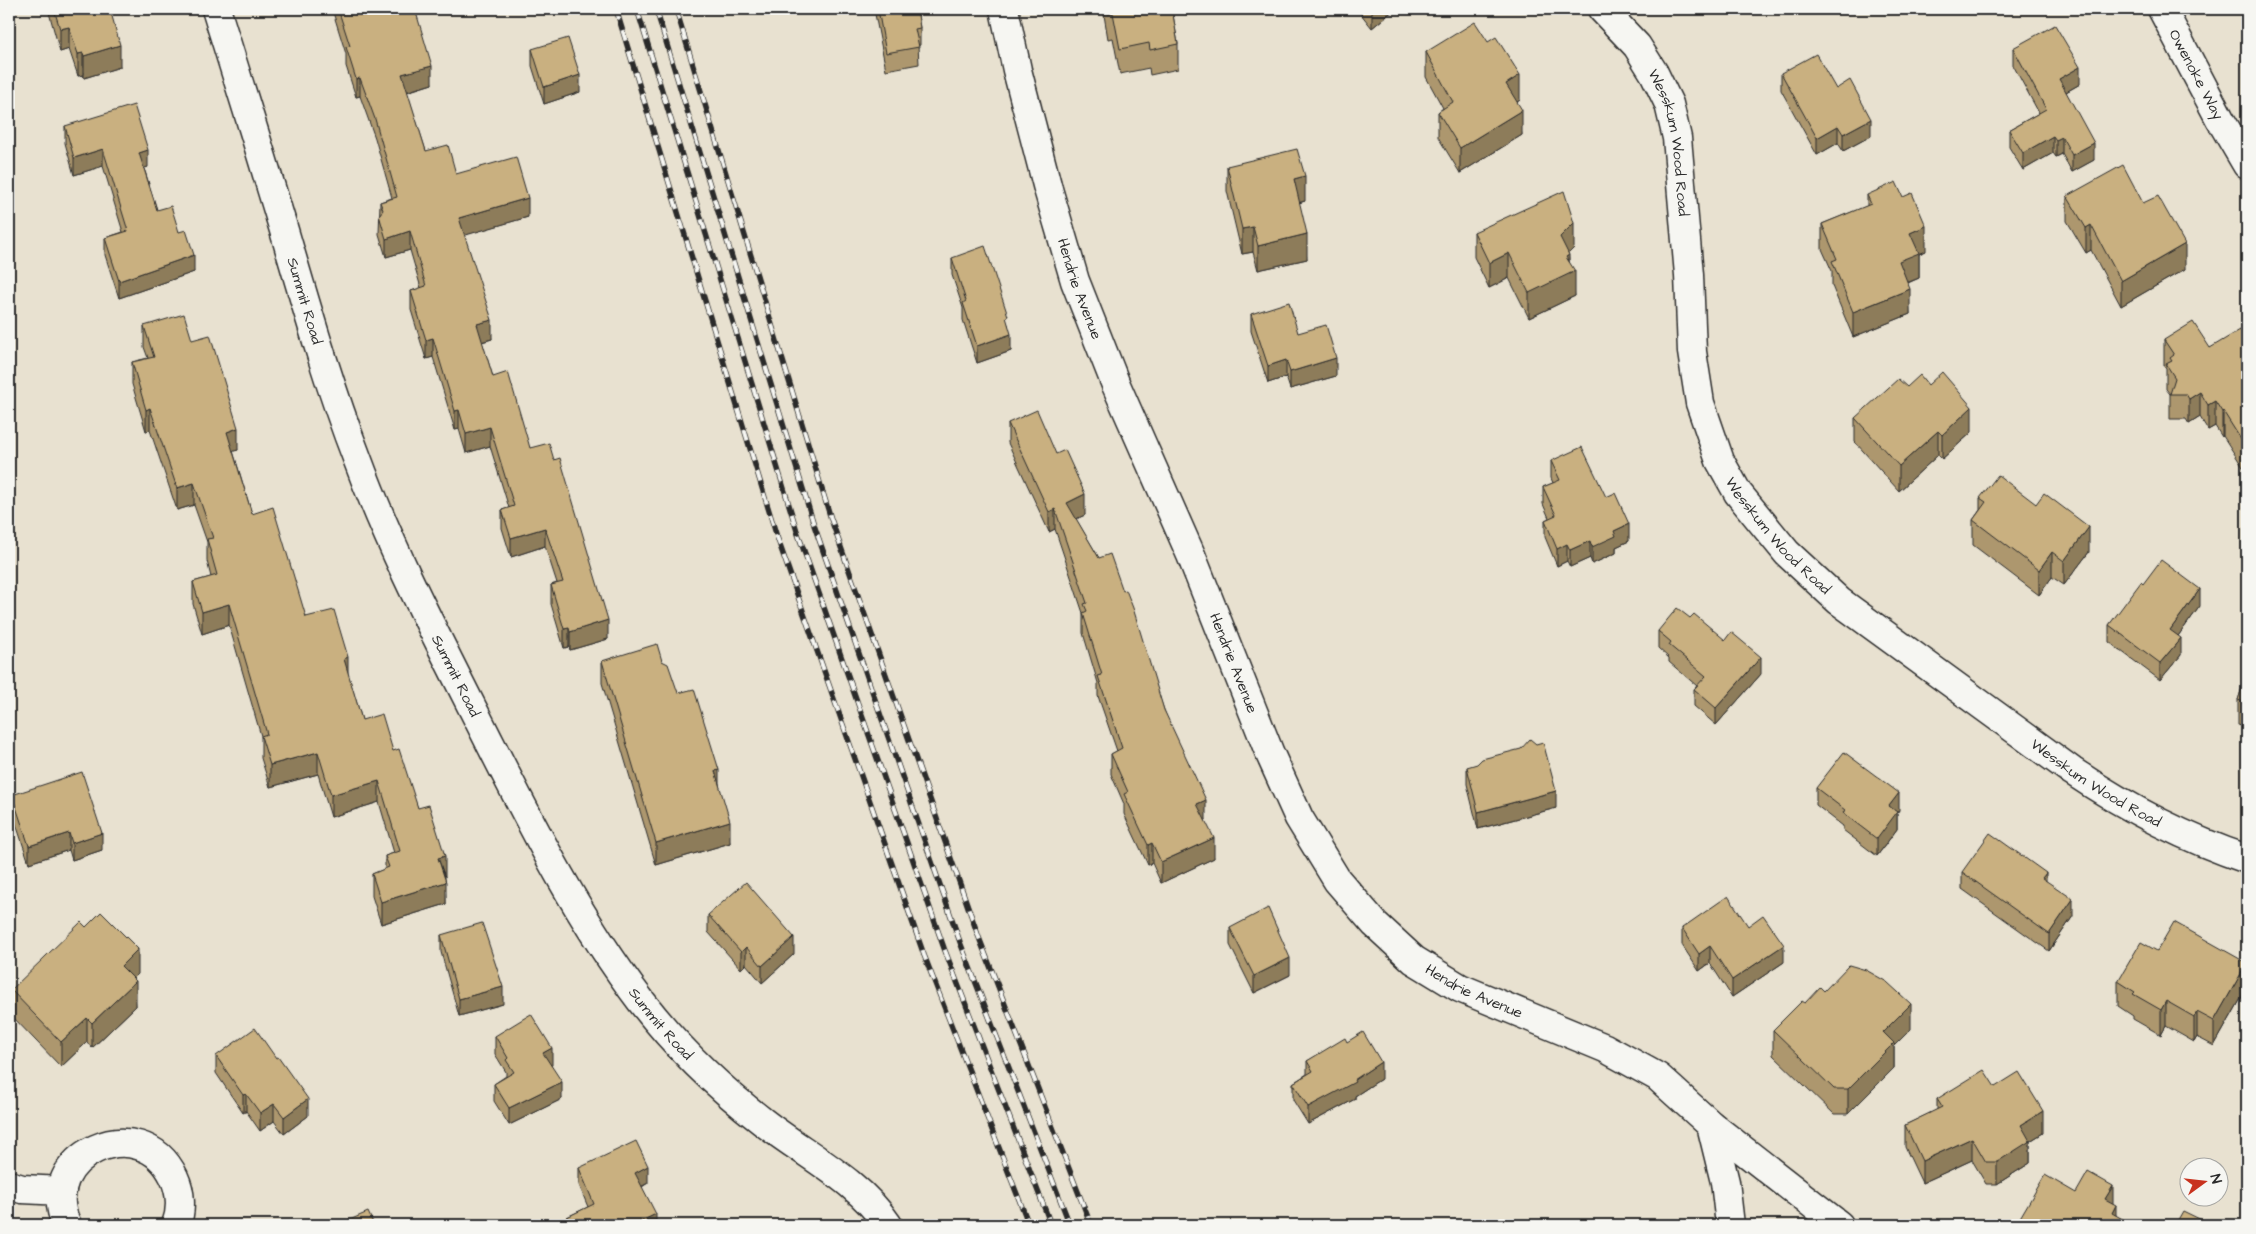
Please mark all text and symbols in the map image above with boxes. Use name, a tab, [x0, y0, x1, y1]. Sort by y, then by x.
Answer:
street label: Owenoke Way	[2164, 26, 2229, 124]
street label: Wesskum Wood Road	[1643, 65, 1694, 217]
street label: Hendrie Avenue	[1052, 236, 1107, 342]
street label: Summit Road	[282, 255, 328, 347]
street label: Wesskum Wood Road	[1721, 473, 1836, 599]
street label: Hendrie Avenue	[1205, 610, 1263, 716]
street label: Summit Road	[427, 631, 486, 721]
street label: Wesskum Wood Road	[2027, 734, 2165, 832]
street label: Hendrie Avenue	[1421, 959, 1526, 1023]
street label: Summit Road	[624, 983, 698, 1065]
north arrow	[2178, 1156, 2228, 1206]
text: N	[2205, 1172, 2226, 1186]

